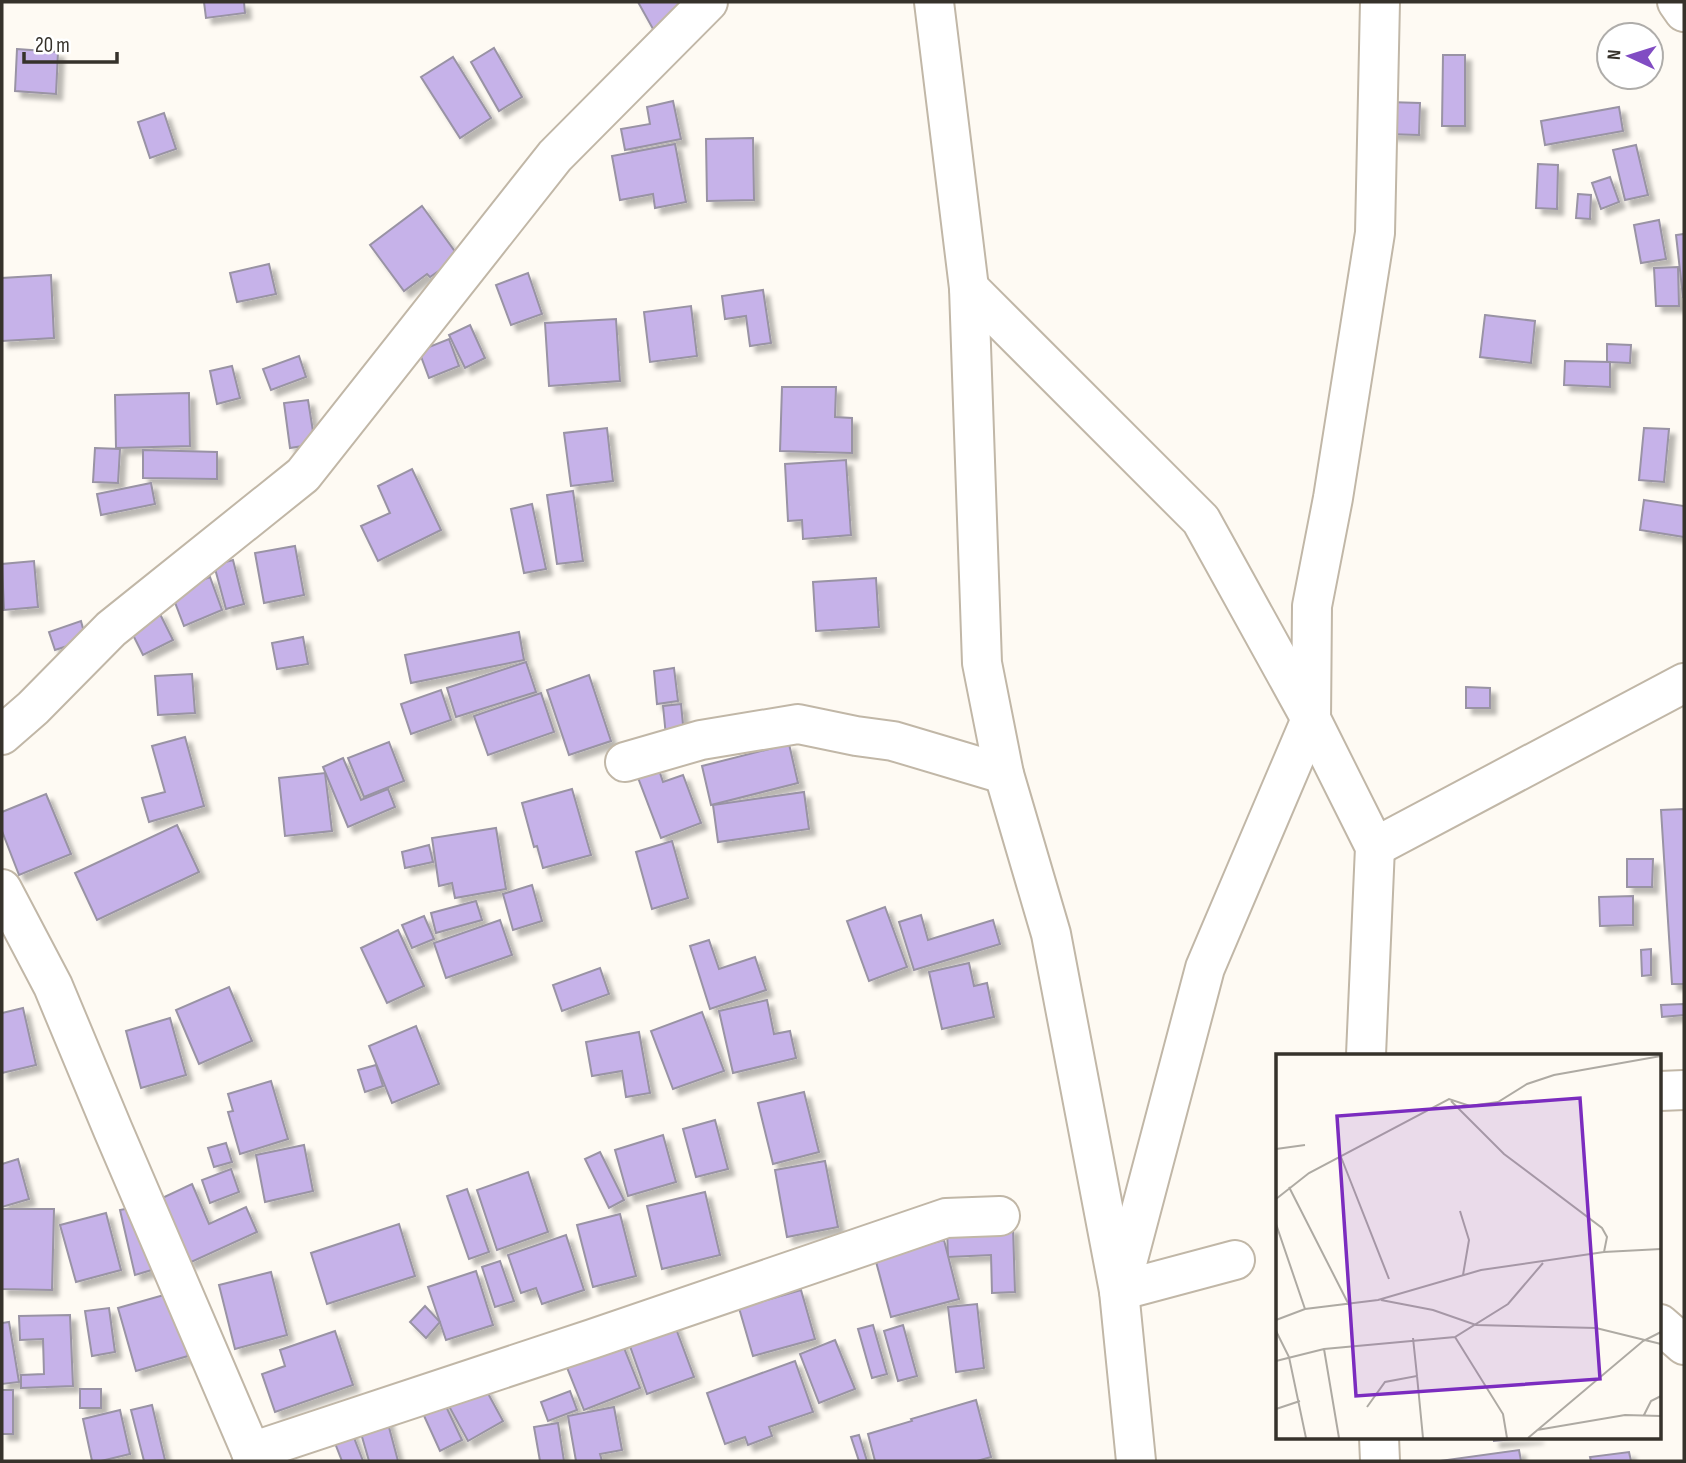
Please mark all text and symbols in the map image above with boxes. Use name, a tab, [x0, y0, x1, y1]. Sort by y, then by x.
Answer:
scale bar	[24, 21, 117, 65]
north arrow	[1595, 21, 1665, 91]
text: 20 m	[35, 33, 70, 58]
text: N	[1603, 49, 1626, 61]
inset map	[1276, 1054, 1662, 1438]

